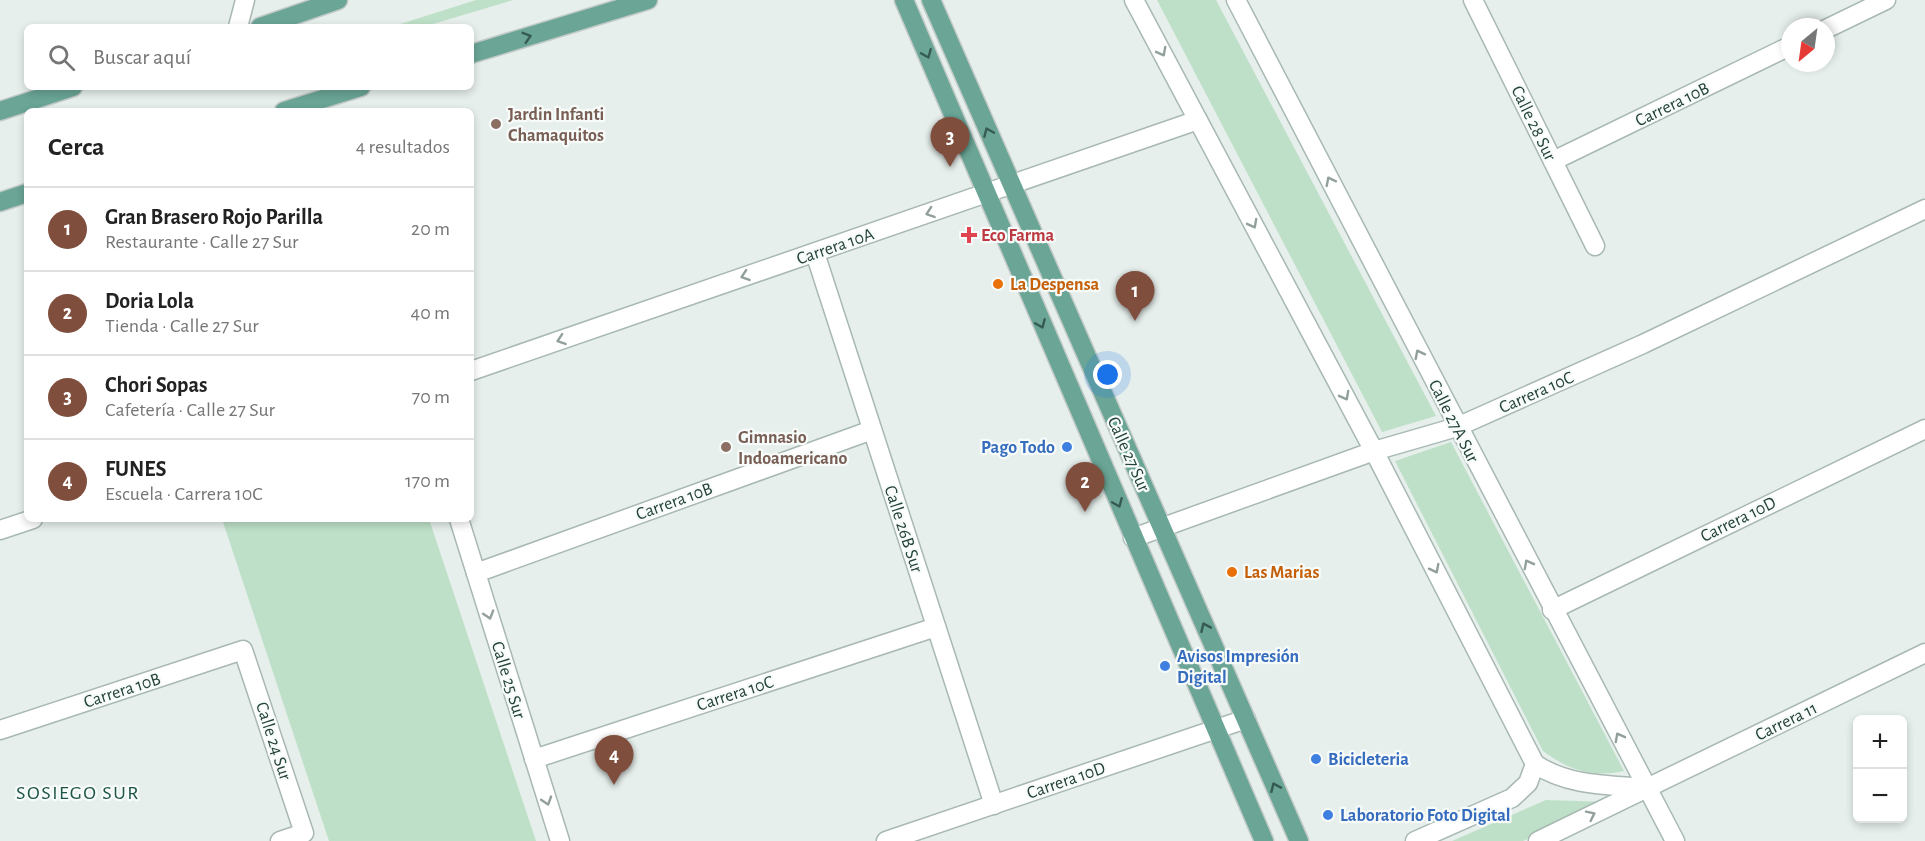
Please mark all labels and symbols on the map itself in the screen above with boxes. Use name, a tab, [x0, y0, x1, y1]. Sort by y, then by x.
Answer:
north arrow	[1781, 18, 1835, 72]
one-way arrow	[521, 32, 532, 44]
one-way arrow	[1155, 45, 1166, 56]
one-way arrow	[920, 48, 932, 59]
street label: Carrera 10B	[1633, 79, 1712, 130]
street label: Calle 28 Sur	[1507, 83, 1559, 164]
place label: Jardin Infanti Chamaquitos	[508, 106, 604, 145]
marker: Jardin Infanti Chamaquitos	[489, 117, 503, 131]
pin: 3	[930, 118, 970, 167]
one-way arrow	[983, 127, 995, 138]
one-way arrow	[1325, 176, 1337, 187]
one-way arrow	[925, 205, 936, 218]
one-way arrow	[1246, 218, 1257, 228]
street label: Carrera 10A	[794, 225, 877, 269]
place label: Eco Farma	[981, 227, 1054, 245]
marker: Eco Farma	[962, 228, 976, 242]
one-way arrow	[740, 269, 751, 282]
pin: 1	[1116, 272, 1154, 321]
place label: La Despensa	[1010, 276, 1100, 294]
marker: La Despensa	[991, 277, 1005, 291]
one-way arrow	[1034, 318, 1046, 329]
one-way arrow	[556, 333, 567, 345]
one-way arrow	[1415, 350, 1426, 360]
your location	[1093, 360, 1122, 389]
street label: Carrera 10C	[1496, 369, 1576, 417]
street label: Calle 27A Sur	[1425, 377, 1482, 466]
one-way arrow	[1338, 390, 1349, 400]
street label: Calle 27 Sur	[1104, 414, 1153, 495]
place label: Gimnasio Indoamericano	[738, 429, 847, 468]
place label: Pago Todo	[981, 439, 1055, 457]
marker: Gimnasio Indoamericano	[719, 440, 733, 454]
marker: Pago Todo	[1060, 440, 1074, 454]
pin: 2	[1066, 462, 1104, 512]
street label: Carrera 10B	[634, 480, 715, 524]
street label: Calle 26B Sur	[881, 484, 926, 575]
street label: Carrera 10D	[1698, 494, 1779, 546]
one-way arrow	[1111, 497, 1123, 508]
one-way arrow	[1524, 560, 1535, 571]
one-way arrow	[1428, 563, 1439, 573]
place label: Las Marias	[1244, 564, 1319, 582]
marker: Las Marias	[1225, 565, 1239, 579]
one-way arrow	[482, 609, 494, 620]
one-way arrow	[1200, 623, 1212, 634]
street label: Calle 25 Sur	[488, 639, 528, 721]
place label: Avisos Impresión Digital	[1177, 648, 1299, 687]
marker: Avisos Impresión Digital	[1158, 659, 1172, 673]
street label: Carrera 10B	[82, 670, 163, 712]
street label: Carrera 10C	[695, 673, 776, 715]
street label: Carrera 11	[1753, 699, 1820, 745]
street label: Calle 24 Sur	[252, 700, 294, 783]
one-way arrow	[1615, 732, 1626, 743]
pin: 4	[594, 736, 634, 785]
place label: Bicicleteria	[1328, 751, 1409, 769]
marker: Bicicleteria	[1309, 752, 1323, 766]
street label: Carrera 10D	[1025, 759, 1108, 803]
district label: SOSIEGO SUR	[16, 783, 140, 803]
one-way arrow	[1271, 783, 1283, 794]
one-way arrow	[540, 795, 552, 806]
place label: Laboratorio Foto Digital	[1340, 807, 1511, 825]
marker: Laboratorio Foto Digital	[1321, 808, 1335, 822]
one-way arrow	[1584, 811, 1595, 823]

